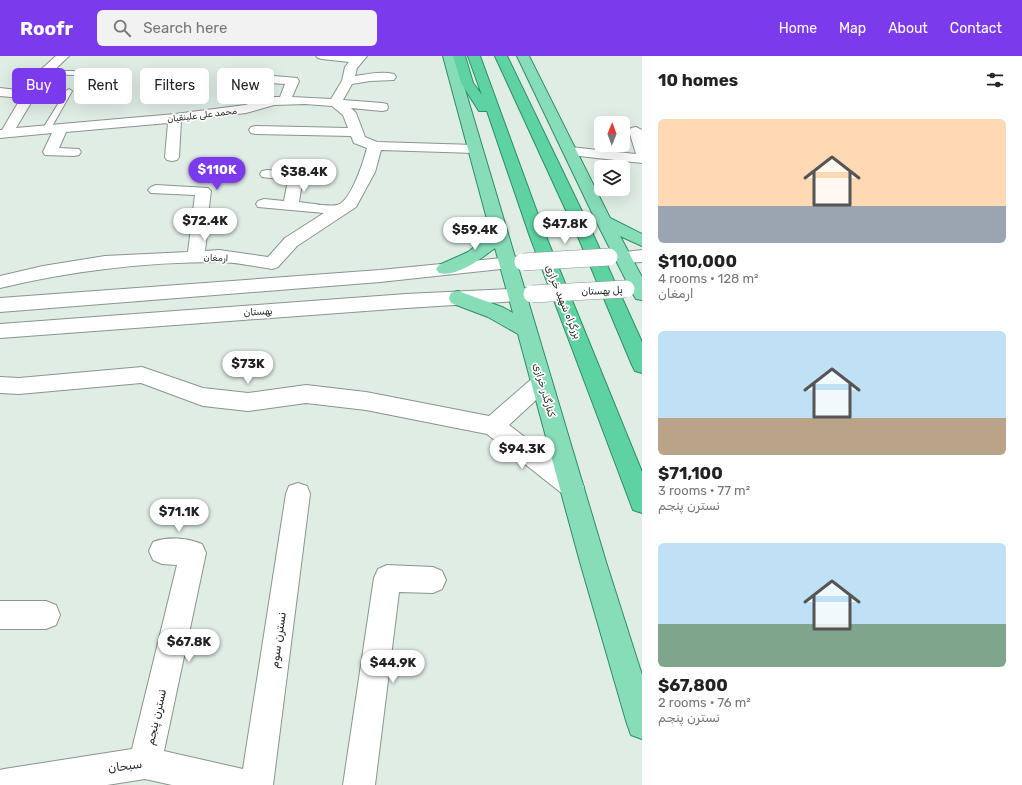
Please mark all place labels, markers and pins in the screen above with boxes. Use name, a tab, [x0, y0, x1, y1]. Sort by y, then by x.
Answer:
pin: $110K	[189, 157, 245, 191]
pin: $38.4K	[271, 159, 337, 193]
pin: $72.4K	[172, 208, 238, 242]
pin: $47.8K	[532, 211, 598, 245]
pin: $59.4K	[442, 217, 508, 251]
pin: $73K	[224, 351, 272, 385]
pin: $94.3K	[489, 436, 555, 470]
pin: $71.1K	[146, 499, 212, 533]
pin: $67.8K	[156, 629, 222, 663]
pin: $44.9K	[360, 650, 426, 684]

